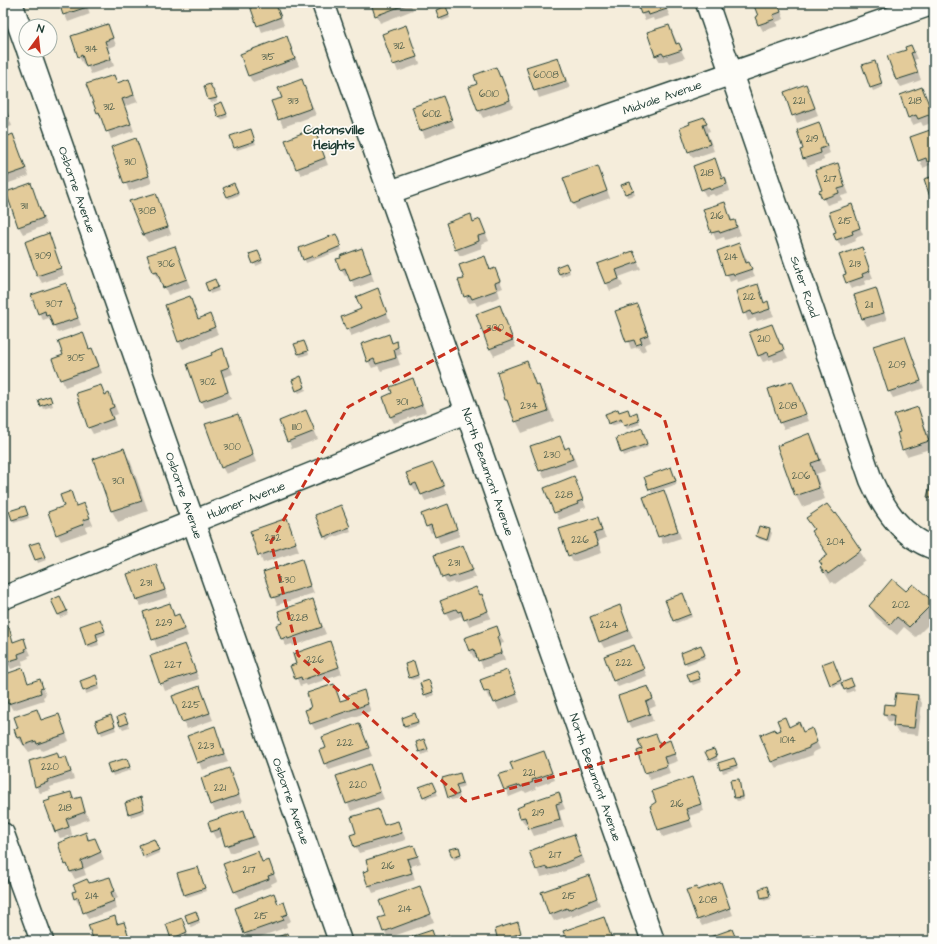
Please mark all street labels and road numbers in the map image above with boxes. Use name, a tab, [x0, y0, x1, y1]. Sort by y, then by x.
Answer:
street label: Midvale Avenue	[620, 76, 704, 120]
street label: Osborne Avenue	[53, 144, 100, 236]
street label: Suter Road	[786, 254, 823, 320]
street label: North Beaumont Avenue	[457, 406, 518, 539]
street label: Osborne Avenue	[161, 450, 207, 542]
street label: Hubner Avenue	[205, 477, 288, 524]
street label: North Beaumont Avenue	[565, 711, 626, 844]
street label: Osborne Avenue	[268, 756, 314, 847]

